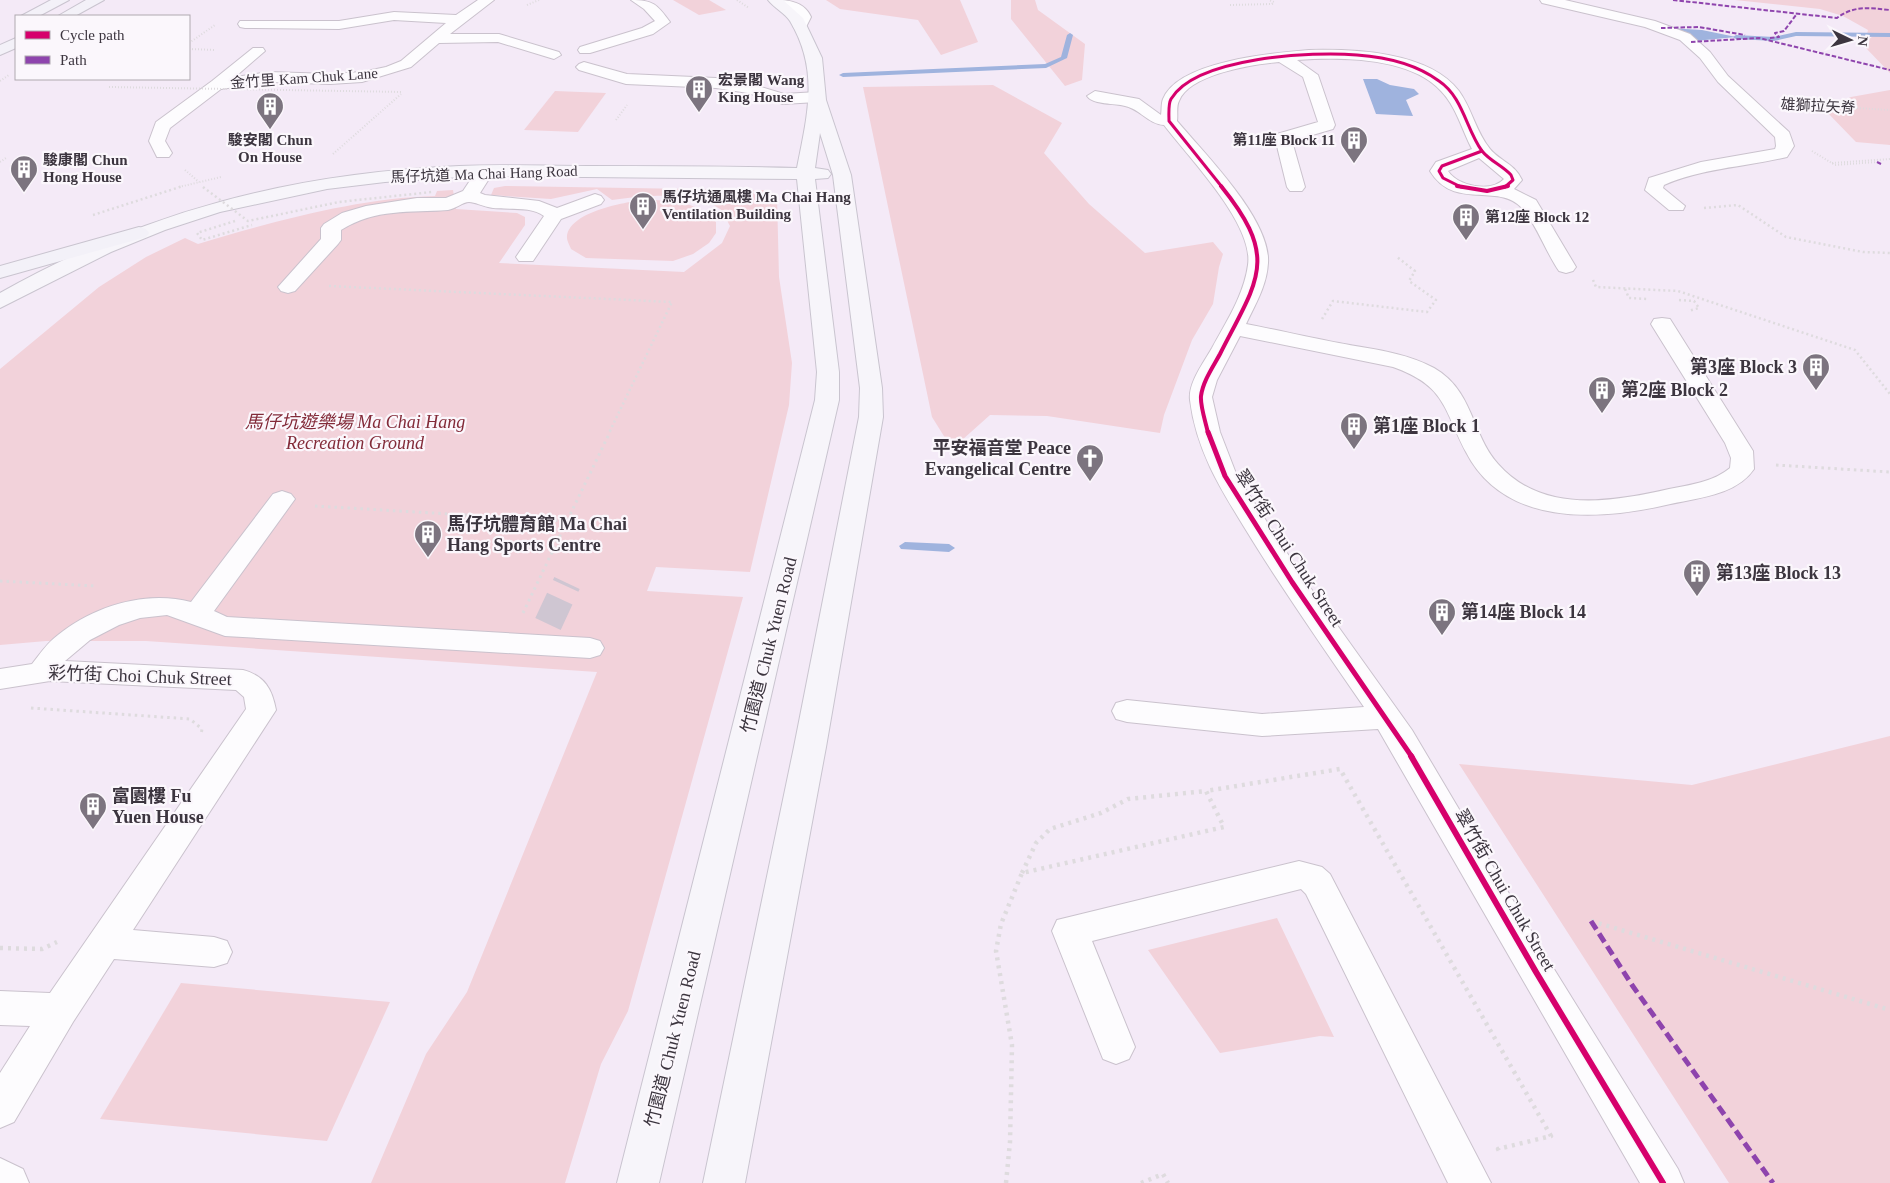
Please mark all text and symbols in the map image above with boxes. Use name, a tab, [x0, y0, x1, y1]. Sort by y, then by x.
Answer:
legend	[15, 15, 190, 80]
north arrow	[1825, 15, 1875, 65]
text: Cycle path	[60, 27, 125, 43]
text: N	[1855, 35, 1870, 47]
text: Path	[60, 52, 87, 68]
street label: 金竹里 Kam Chuk Lane	[230, 65, 379, 91]
place label: 宏景閣 Wang King House	[718, 72, 805, 105]
building icon: 宏景閣 Wang King House	[684, 74, 714, 113]
building icon: 駿安閣 Chun On House	[255, 91, 285, 130]
street label: 雄獅拉矢脊	[1780, 95, 1856, 116]
building icon: 第11座 Block 11	[1339, 125, 1369, 164]
place label: 第11座 Block 11	[1232, 131, 1335, 148]
place label: 駿安閣 Chun On House	[228, 132, 313, 165]
place label: 駿康閣 Chun Hong House	[43, 152, 128, 185]
building icon: 駿康閣 Chun Hong House	[9, 154, 39, 193]
street label: 馬仔坑道 Ma Chai Hang Road	[390, 162, 578, 185]
place label: 馬仔坑通風樓 Ma Chai Hang Ventilation Building	[662, 188, 851, 222]
building icon: 馬仔坑通風樓 Ma Chai Hang Ventilation Building	[628, 191, 658, 230]
building icon: 第12座 Block 12	[1451, 202, 1481, 241]
place label: 第12座 Block 12	[1485, 208, 1589, 225]
building icon: 第3座 Block 3	[1801, 352, 1831, 391]
place label: 第3座 Block 3	[1690, 356, 1797, 377]
building icon: 第2座 Block 2	[1587, 375, 1617, 414]
place label: 第2座 Block 2	[1621, 379, 1728, 400]
building icon: 第1座 Block 1	[1339, 411, 1369, 450]
park label: 馬仔坑遊樂場 Ma Chai Hang Recreation Ground	[245, 412, 465, 453]
place label: 第1座 Block 1	[1373, 415, 1480, 436]
place label: 平安福音堂 Peace Evangelical Centre	[925, 438, 1071, 479]
church icon: 平安福音堂 Peace Evangelical Centre	[1075, 443, 1105, 482]
street label: 翠竹街 Chui Chuk Street	[1231, 466, 1347, 630]
place label: 馬仔坑體育館 Ma Chai Hang Sports Centre	[447, 514, 627, 555]
building icon: 馬仔坑體育館 Ma Chai Hang Sports Centre	[413, 519, 443, 558]
street label: 竹園道 Chuk Yuen Road	[737, 555, 801, 735]
building icon: 第13座 Block 13	[1682, 558, 1712, 597]
place label: 第13座 Block 13	[1716, 562, 1841, 583]
building icon: 第14座 Block 14	[1427, 597, 1457, 636]
place label: 第14座 Block 14	[1461, 601, 1586, 622]
street label: 彩竹街 Choi Chuk Street	[48, 663, 232, 689]
place label: 富園樓 Fu Yuen House	[112, 786, 204, 827]
building icon: 富園樓 Fu Yuen House	[78, 791, 108, 830]
street label: 翠竹街 Chui Chuk Street	[1450, 806, 1560, 974]
street label: 竹園道 Chuk Yuen Road	[641, 949, 705, 1129]

